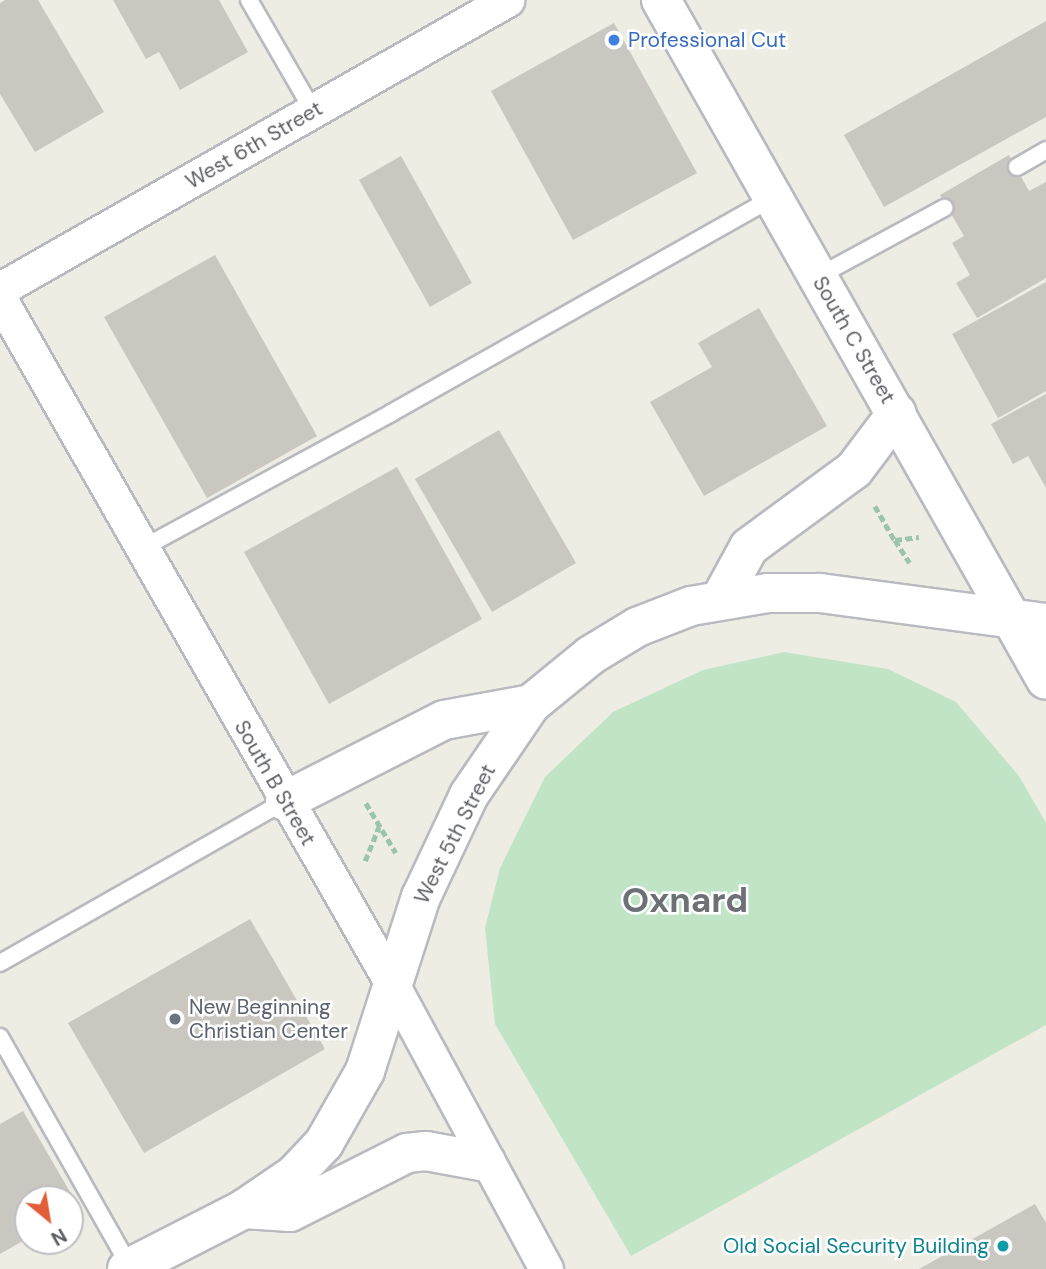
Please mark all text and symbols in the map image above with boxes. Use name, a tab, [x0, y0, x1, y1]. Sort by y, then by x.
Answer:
place label: Professional Cut	[628, 27, 786, 53]
marker: Professional Cut	[606, 32, 622, 48]
street label: West 6th Street	[181, 96, 327, 194]
street label: South C Street	[807, 272, 901, 408]
street label: South B Street	[229, 716, 321, 850]
street label: West 5th Street	[409, 760, 501, 908]
district label: Oxnard	[622, 879, 748, 921]
place label: New Beginning Christian Center	[189, 994, 348, 1044]
marker: New Beginning Christian Center	[167, 1011, 183, 1027]
north arrow	[14, 1185, 84, 1255]
text: N	[47, 1223, 71, 1251]
place label: Old Social Security Building	[723, 1233, 989, 1259]
marker: Old Social Security Building	[995, 1238, 1011, 1254]

